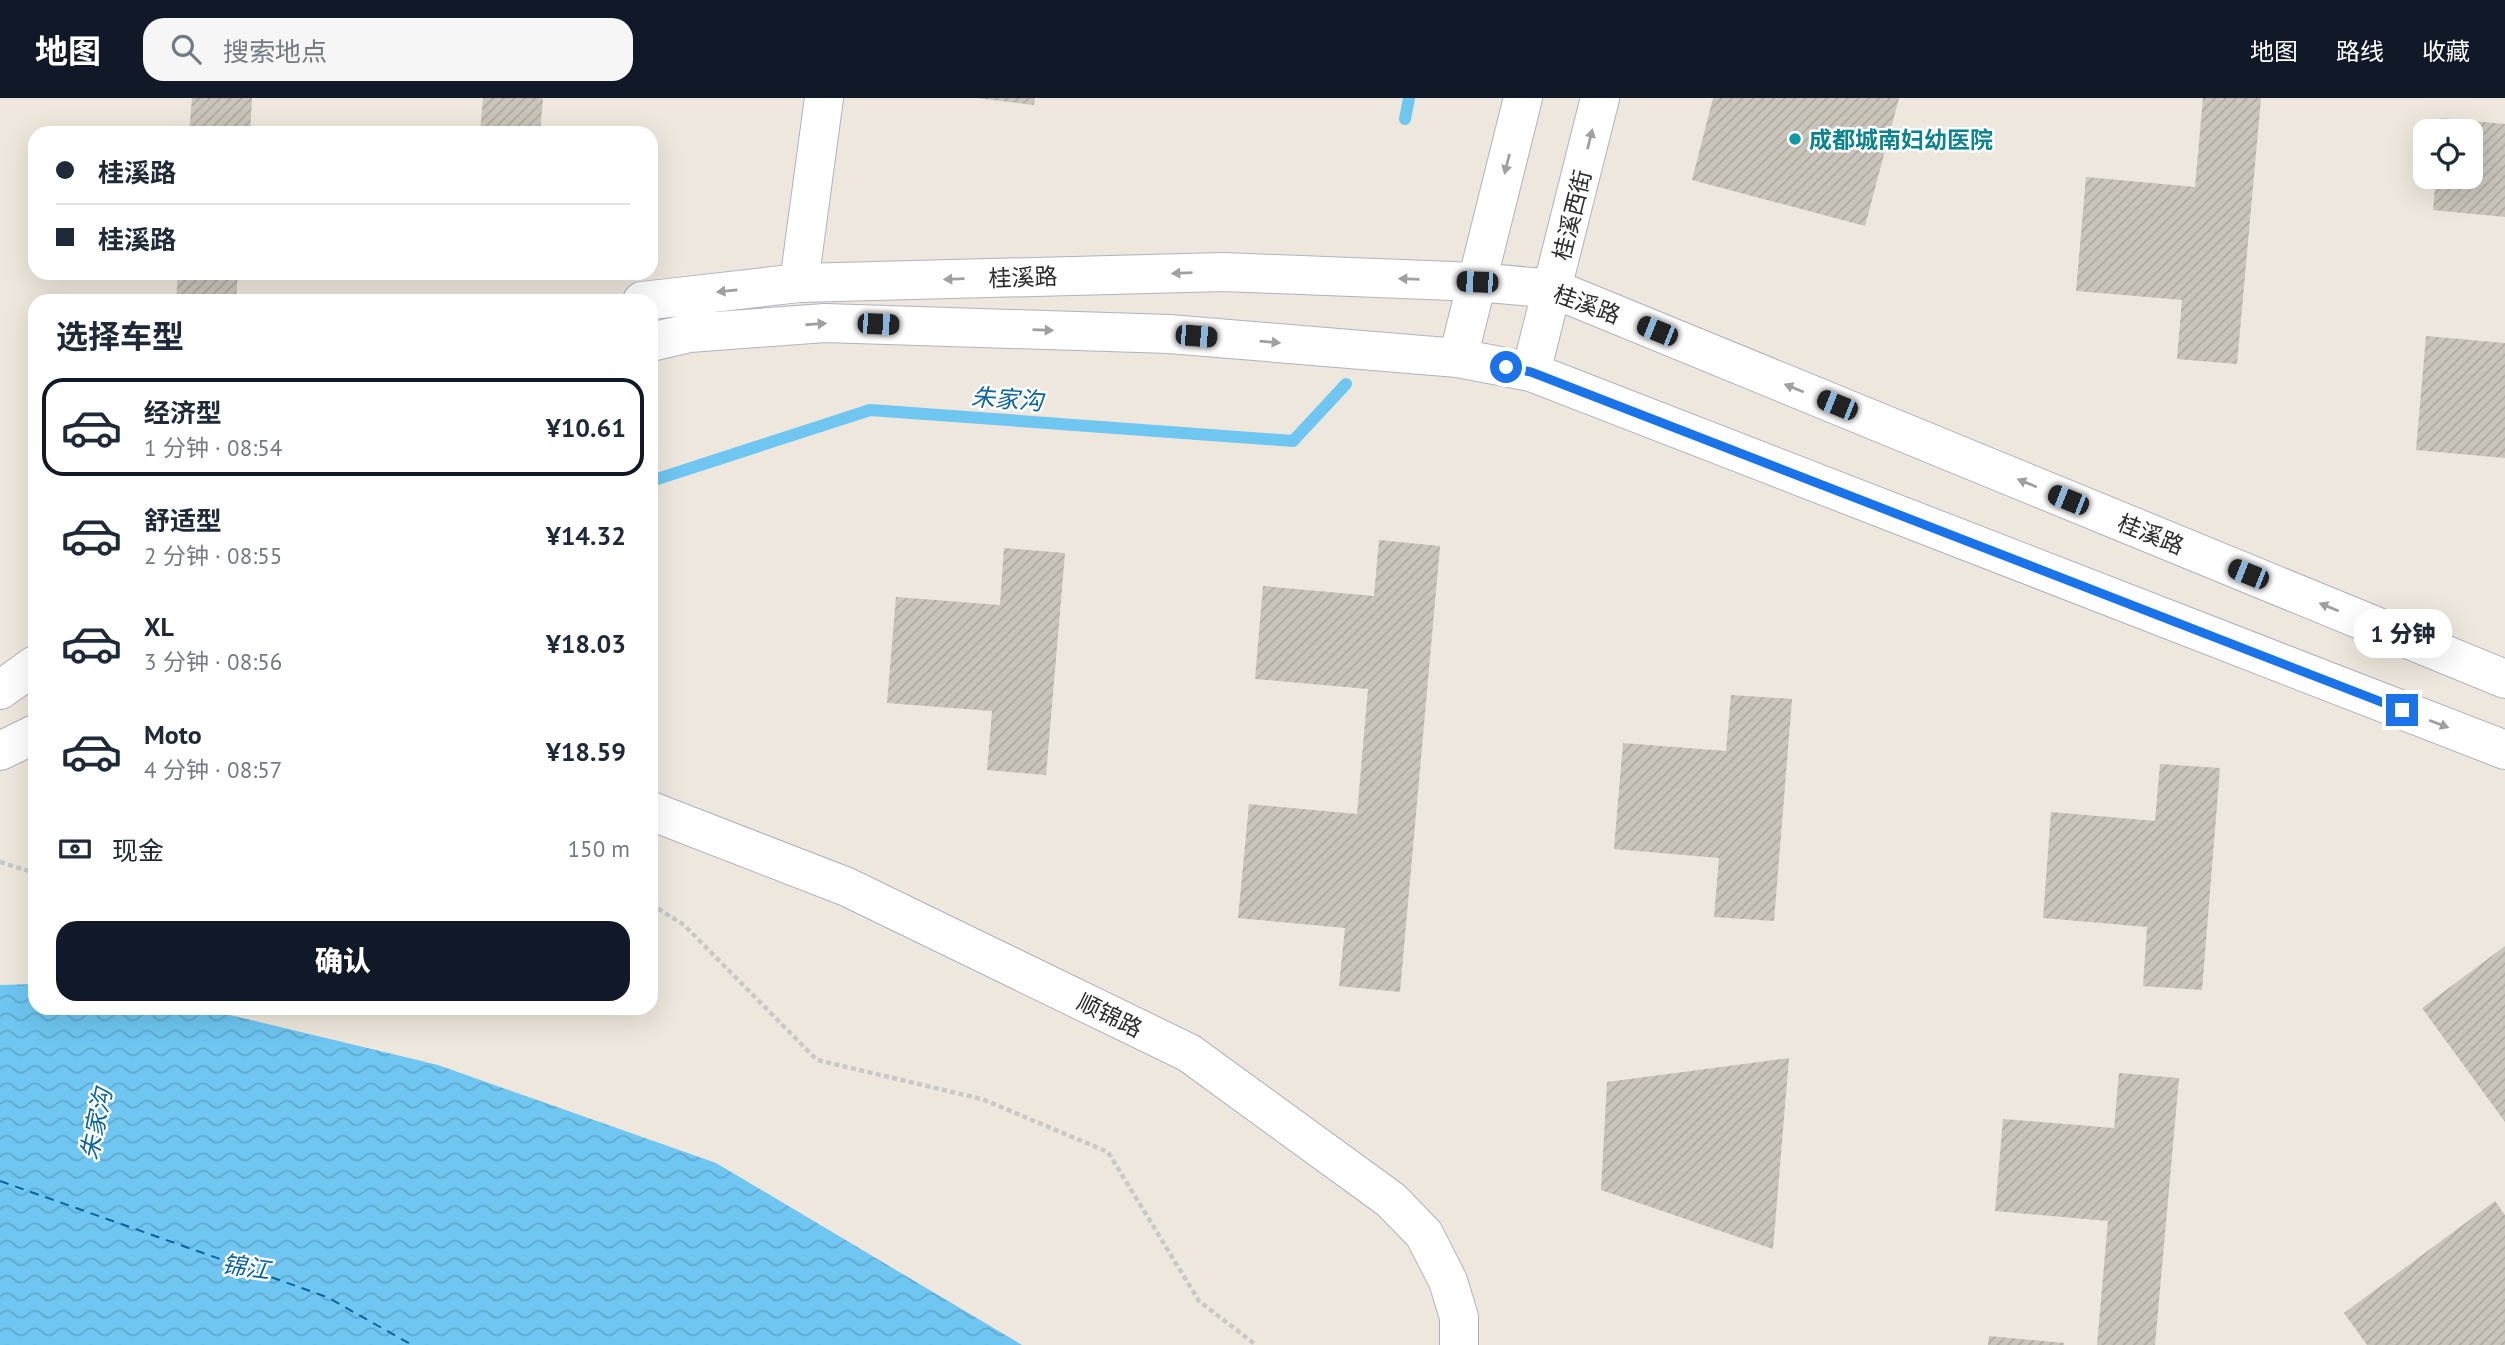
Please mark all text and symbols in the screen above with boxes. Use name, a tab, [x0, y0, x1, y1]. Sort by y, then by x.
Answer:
search box	[143, 18, 633, 81]
text: 地图	[35, 29, 101, 72]
icon: search	[167, 30, 205, 68]
text: 搜索地点	[223, 35, 327, 68]
text: 地图	[2250, 36, 2298, 67]
text: 路线	[2336, 36, 2384, 67]
text: 收藏	[2422, 36, 2470, 67]
map controls	[2413, 119, 2483, 189]
button: locate	[2413, 119, 2483, 189]
place label: 成都城南妇幼医院	[1809, 125, 1993, 154]
one-way arrow	[1585, 128, 1596, 150]
marker: 成都城南妇幼医院	[1787, 131, 1803, 147]
one-way arrow	[1501, 153, 1512, 175]
text: 桂溪路	[98, 156, 176, 189]
street label: 桂溪西街	[1547, 167, 1597, 263]
text: 桂溪路	[98, 223, 176, 256]
street label: 桂溪路	[988, 261, 1058, 293]
one-way arrow	[1170, 268, 1192, 279]
car	[1456, 271, 1499, 293]
one-way arrow	[943, 274, 965, 285]
one-way arrow	[1398, 274, 1420, 285]
street label: 桂溪路	[1550, 279, 1624, 329]
one-way arrow	[716, 285, 738, 296]
car	[857, 313, 900, 335]
car	[1634, 313, 1681, 349]
text: 选择车型	[56, 315, 184, 357]
one-way arrow	[805, 318, 827, 329]
one-way arrow	[1033, 324, 1055, 335]
car	[1175, 324, 1218, 348]
one-way arrow	[1260, 337, 1282, 348]
route start	[1490, 351, 1522, 383]
water label: 朱家沟	[970, 381, 1047, 417]
one-way arrow	[1784, 382, 1805, 393]
car	[1814, 387, 1861, 423]
icon: car	[60, 396, 123, 459]
text: 经济型	[144, 396, 222, 429]
text: ¥10.61	[546, 411, 626, 444]
text: 1 分钟 · 08:54	[144, 433, 282, 462]
one-way arrow	[2017, 478, 2038, 489]
car	[2045, 482, 2092, 518]
icon: car	[60, 504, 123, 567]
text: 舒适型	[144, 504, 222, 537]
street label: 桂溪路	[2114, 508, 2188, 560]
text: ¥14.32	[546, 519, 626, 552]
text: 2 分钟 · 08:55	[144, 541, 282, 570]
car	[2225, 556, 2272, 592]
one-way arrow	[2318, 601, 2339, 612]
callout: 1 分钟	[2353, 608, 2451, 658]
text: XL	[144, 610, 174, 643]
icon: car	[60, 612, 123, 675]
text: 1 分钟	[2371, 619, 2435, 648]
text: ¥18.03	[546, 627, 626, 660]
text: 3 分钟 · 08:56	[144, 647, 282, 676]
route end	[2386, 694, 2418, 726]
text: Moto	[144, 718, 202, 751]
one-way arrow	[2429, 719, 2450, 730]
icon: car	[60, 720, 123, 783]
text: ¥18.59	[546, 735, 626, 768]
text: 4 分钟 · 08:57	[144, 755, 282, 784]
icon: cash	[56, 830, 94, 868]
text: 现金	[112, 834, 164, 867]
text: 150 m	[568, 834, 630, 863]
button: 确认	[56, 921, 630, 1001]
street label: 顺锦路	[1073, 987, 1147, 1043]
water label: 朱家沟	[73, 1083, 119, 1162]
water label: 锦江	[220, 1248, 275, 1286]

